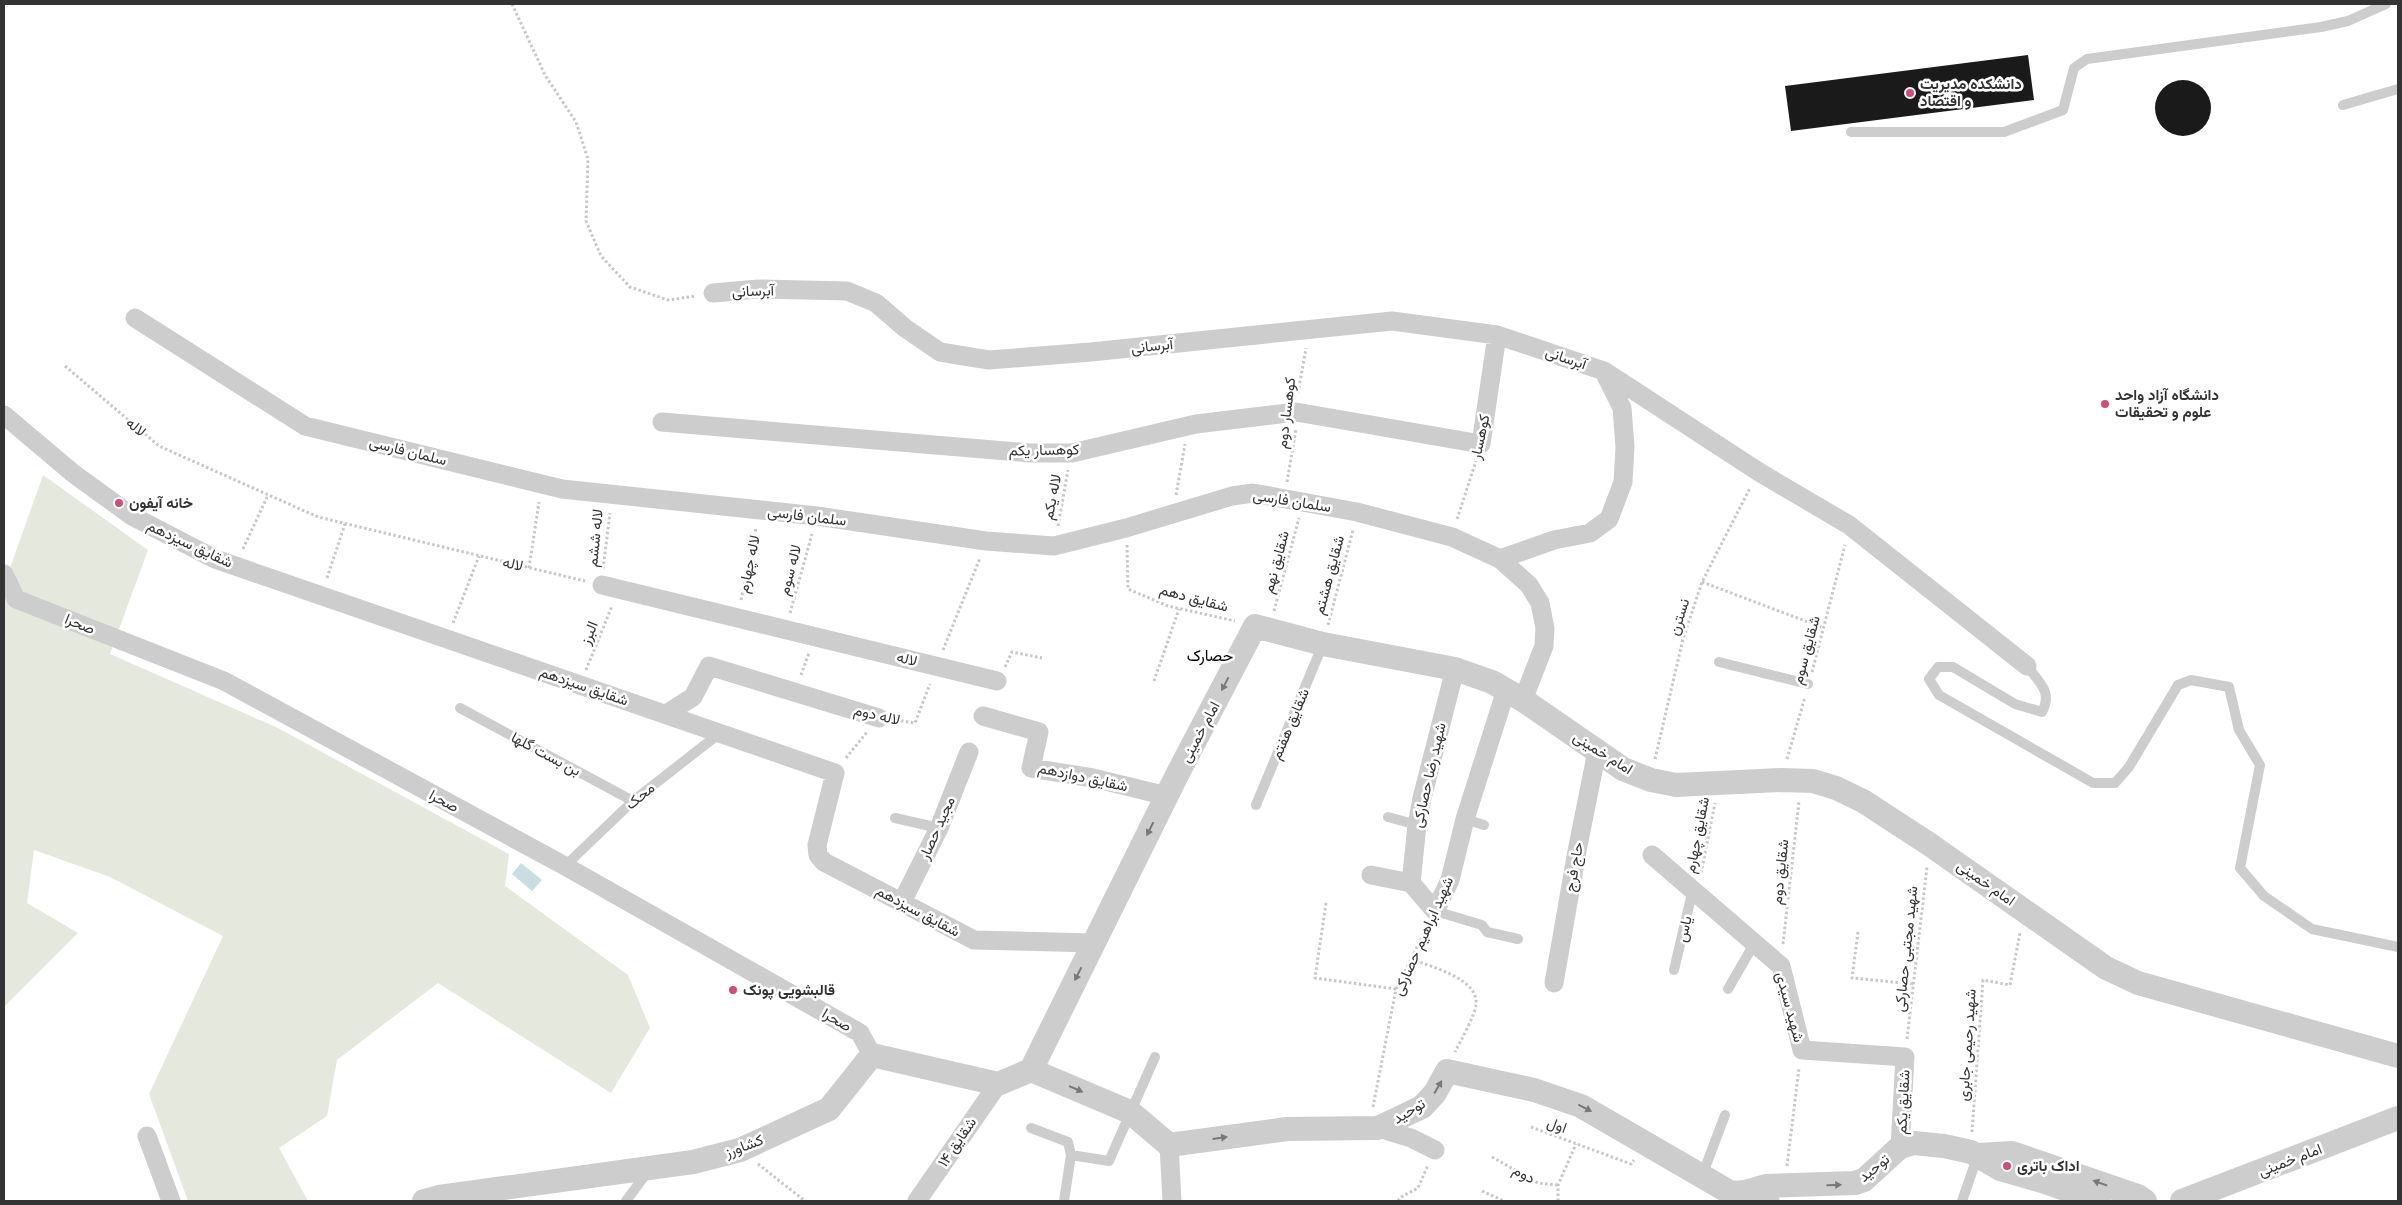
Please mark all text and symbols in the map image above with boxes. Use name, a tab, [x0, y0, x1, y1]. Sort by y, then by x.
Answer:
place label: دانشکده مدیریت و اقتصاد	[1920, 75, 2022, 110]
marker: دانشکده مدیریت و اقتصاد	[1904, 87, 1916, 99]
street label: آبرسانی	[732, 281, 776, 302]
street label: آبرسانی	[1130, 335, 1176, 358]
street label: آبرسانی	[1543, 343, 1590, 375]
street label: کوهسار دوم	[1273, 376, 1300, 450]
place label: دانشگاه آزاد واحد علوم و تحقیقات	[2115, 386, 2219, 422]
marker: دانشگاه آزاد واحد علوم و تحقیقات	[2099, 398, 2111, 410]
street label: لاله	[122, 413, 150, 441]
street label: کوهسار	[1466, 413, 1494, 462]
street label: سلمان فارسی	[367, 433, 449, 470]
street label: کوهسار یکم	[1008, 440, 1080, 461]
street label: لاله یکم	[1039, 473, 1066, 522]
street label: سلمان فارسی	[1251, 486, 1333, 517]
place label: خانه آیفون	[129, 494, 193, 512]
marker: خانه آیفون	[113, 497, 125, 509]
street label: سلمان فارسی	[766, 502, 848, 531]
street label: لاله ششم	[583, 508, 608, 568]
street label: شقایق سیزدهم	[144, 516, 236, 573]
street label: شقایق نهم	[1259, 528, 1294, 596]
street label: شقایق هشتم	[1310, 533, 1349, 617]
street label: لاله چهارم	[734, 534, 765, 595]
street label: لاله سوم	[775, 543, 806, 598]
street label: لاله	[501, 553, 525, 575]
street label: شقایق دهم	[1158, 580, 1230, 617]
street label: نسترن	[1665, 596, 1693, 638]
street label: صحرا	[62, 610, 98, 638]
street label: شقایق سوم	[1788, 613, 1825, 687]
street label: البرز	[576, 619, 602, 648]
district label: حصارک	[1187, 646, 1234, 666]
street label: لاله	[895, 648, 919, 670]
street label: شقایق سیزدهم	[537, 662, 631, 711]
one-way arrow	[1221, 677, 1229, 692]
street label: شقایق هفتم	[1267, 685, 1314, 763]
street label: امام خمینی	[1176, 698, 1225, 766]
street label: لاله دوم	[852, 701, 902, 730]
street label: شهید رضا حصارکی	[1408, 721, 1451, 830]
street label: بن بست گلها	[508, 728, 584, 781]
street label: امام خمینی	[1569, 728, 1636, 779]
street label: شقایق دوازدهم	[1036, 759, 1130, 796]
street label: محک	[622, 779, 658, 813]
street label: صحرا	[426, 786, 462, 816]
street label: مجید حصار	[915, 794, 959, 863]
street label: شقایق چهارم	[1681, 795, 1714, 875]
one-way arrow	[1146, 822, 1154, 836]
street label: شقایق دوم	[1768, 838, 1793, 906]
street label: حاج فرج	[1561, 841, 1589, 894]
street label: امام خمینی	[1953, 856, 2019, 910]
street label: شهید ابراهیم حصارکی	[1389, 874, 1458, 999]
street label: شقایق سیزدهم	[872, 881, 963, 942]
street label: شهید مجتبی حصارکی	[1890, 885, 1923, 1013]
street label: یاس	[1672, 914, 1697, 944]
one-way arrow	[1074, 967, 1082, 981]
street label: شهید سیدی	[1771, 970, 1808, 1045]
place label: قالبشویی پونک	[743, 981, 835, 1000]
marker: قالبشویی پونک	[727, 984, 739, 996]
street label: شهید رحیمی جابری	[1954, 988, 1981, 1102]
street label: صحرا	[819, 1004, 855, 1036]
street label: شقایق یکم	[1892, 1069, 1915, 1135]
one-way arrow	[1434, 1080, 1442, 1095]
one-way arrow	[1069, 1085, 1083, 1093]
street label: توحید	[1389, 1094, 1429, 1128]
one-way arrow	[1578, 1104, 1592, 1112]
street label: اول	[1545, 1113, 1569, 1137]
street label: شقایق ۱۴	[934, 1114, 981, 1171]
street label: کشاورز	[721, 1130, 766, 1162]
one-way arrow	[1213, 1134, 1229, 1142]
street label: امام خمینی	[2256, 1140, 2325, 1181]
street label: توحید	[1855, 1150, 1893, 1186]
place label: اداک باتری	[2017, 1157, 2080, 1175]
marker: اداک باتری	[2001, 1160, 2013, 1172]
street label: دوم	[1509, 1161, 1538, 1188]
one-way arrow	[2093, 1179, 2108, 1186]
one-way arrow	[1826, 1181, 1842, 1189]

